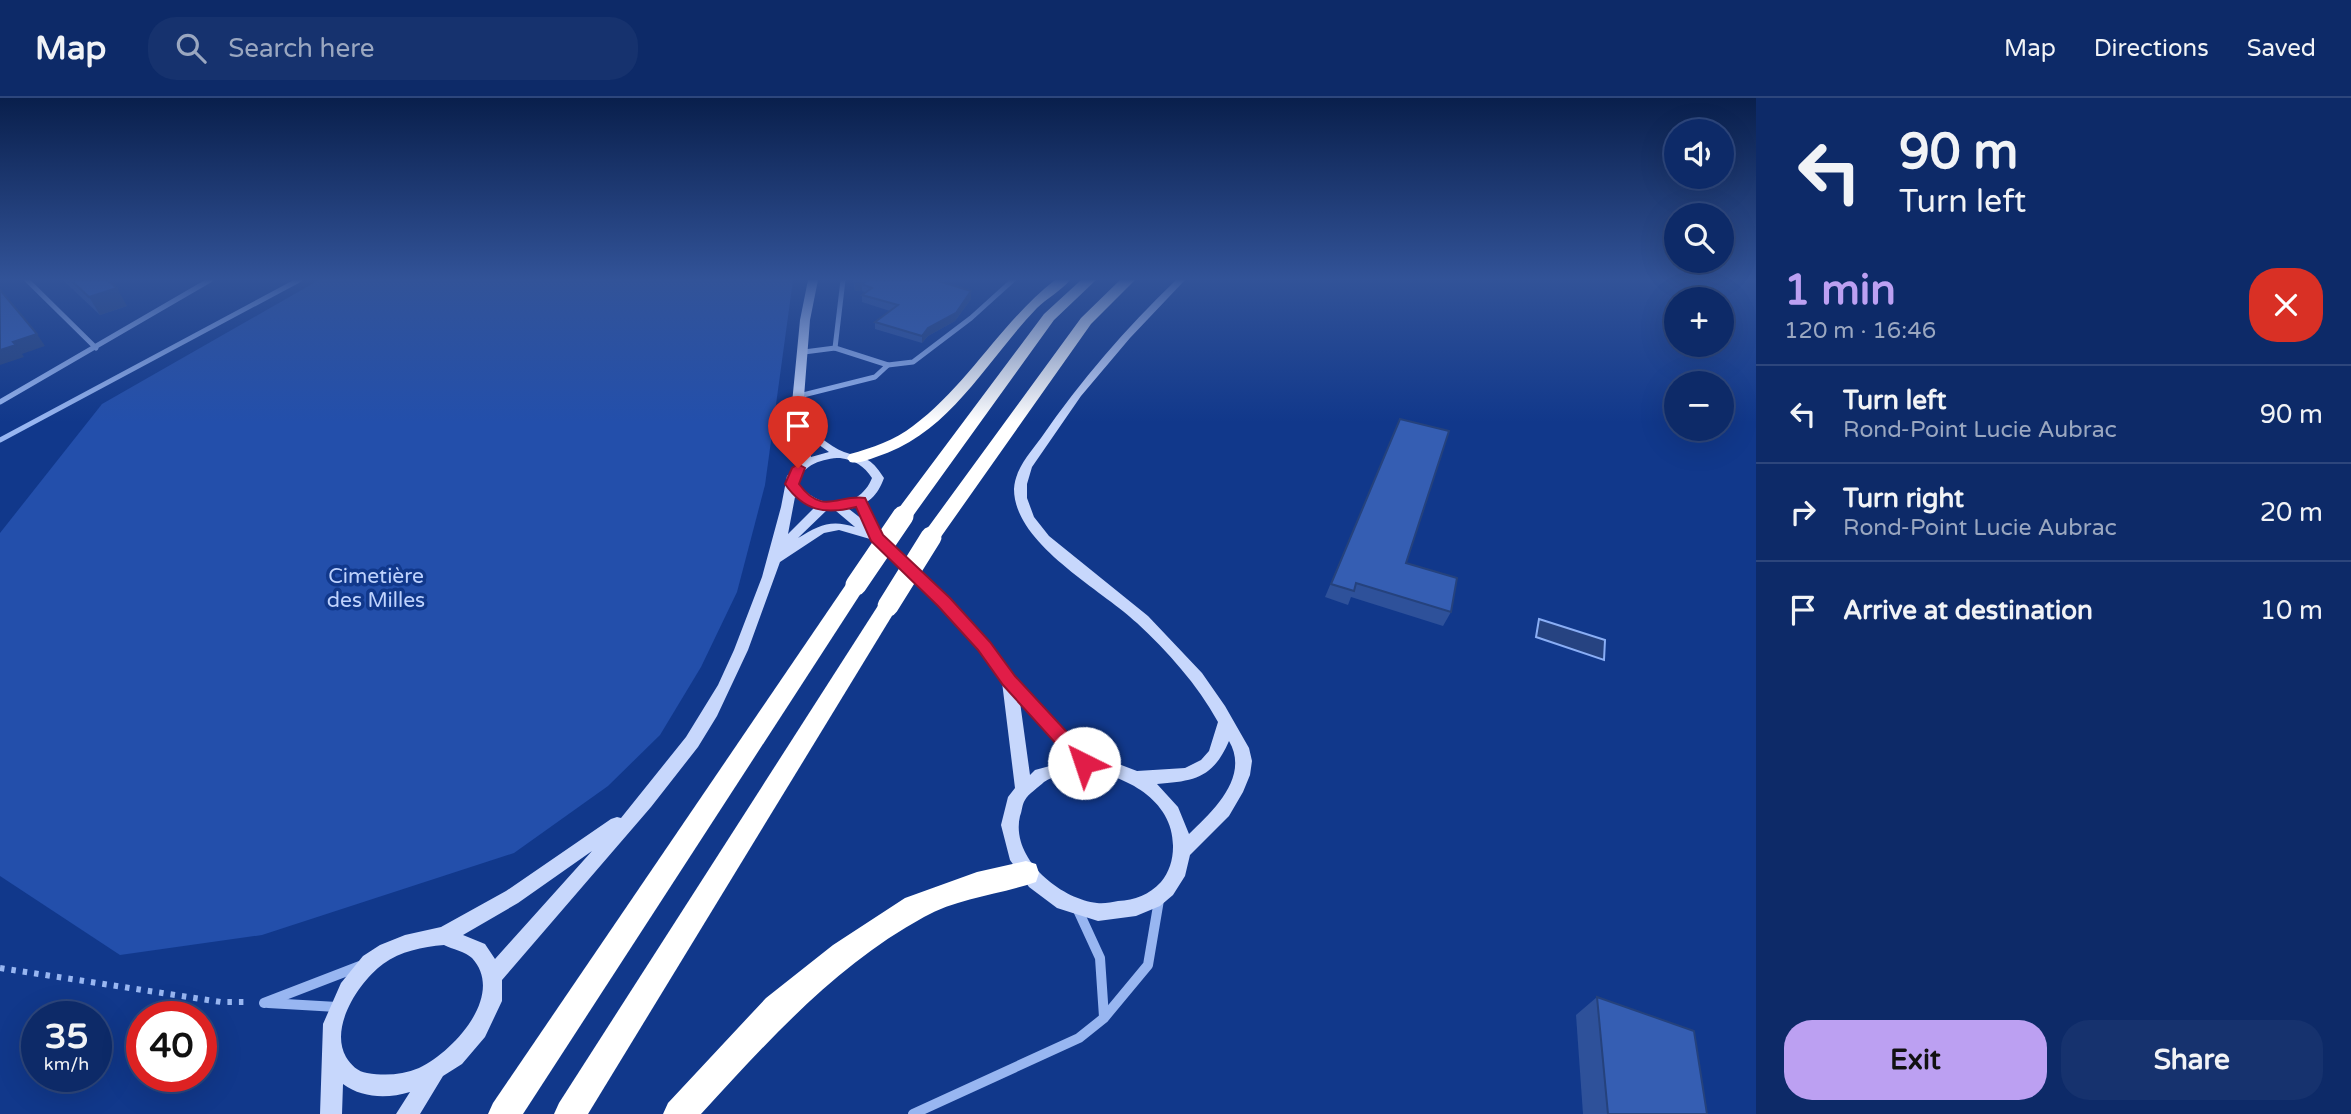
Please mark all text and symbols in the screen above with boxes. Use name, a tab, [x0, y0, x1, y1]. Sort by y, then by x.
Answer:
search box	[148, 17, 638, 80]
text: Map	[35, 29, 106, 68]
icon: search	[172, 29, 210, 67]
text: Search here	[228, 33, 374, 64]
text: Map	[2004, 34, 2056, 63]
text: Directions	[2094, 34, 2209, 63]
text: Saved	[2247, 34, 2316, 63]
map controls	[1664, 119, 1734, 441]
button: sound	[1664, 119, 1734, 189]
text: 90 m	[1899, 123, 2018, 182]
icon: left	[1784, 126, 1875, 217]
text: Turn left	[1899, 183, 2026, 221]
button: search	[1664, 203, 1734, 273]
text: 1 min	[1784, 265, 1896, 316]
button: close	[2249, 268, 2323, 342]
button: +	[1664, 287, 1734, 357]
text: 120 m · 16:46	[1784, 317, 1936, 345]
button: −	[1664, 371, 1734, 441]
text: Turn left	[1843, 385, 1946, 416]
icon: left	[1784, 395, 1822, 433]
pin	[768, 396, 828, 468]
text: 90 m	[2260, 399, 2323, 430]
icon: arrive	[779, 407, 817, 445]
text: Rond-Point Lucie Aubrac	[1843, 416, 2117, 444]
text: Turn right	[1843, 483, 1964, 514]
icon: right	[1784, 493, 1822, 531]
text: 20 m	[2260, 497, 2323, 528]
text: Rond-Point Lucie Aubrac	[1843, 514, 2117, 542]
park label: Cimetière des Milles	[327, 564, 425, 613]
icon: arrive	[1784, 591, 1822, 629]
text: Arrive at destination	[1843, 595, 2093, 626]
text: 10 m	[2260, 595, 2323, 626]
position arrow	[1047, 726, 1121, 800]
speed limit sign: 40	[126, 1001, 217, 1092]
text: 35	[45, 1016, 88, 1058]
button: Exit	[1784, 1020, 2047, 1100]
button: Share	[2061, 1020, 2323, 1100]
text: km/h	[44, 1053, 89, 1075]

